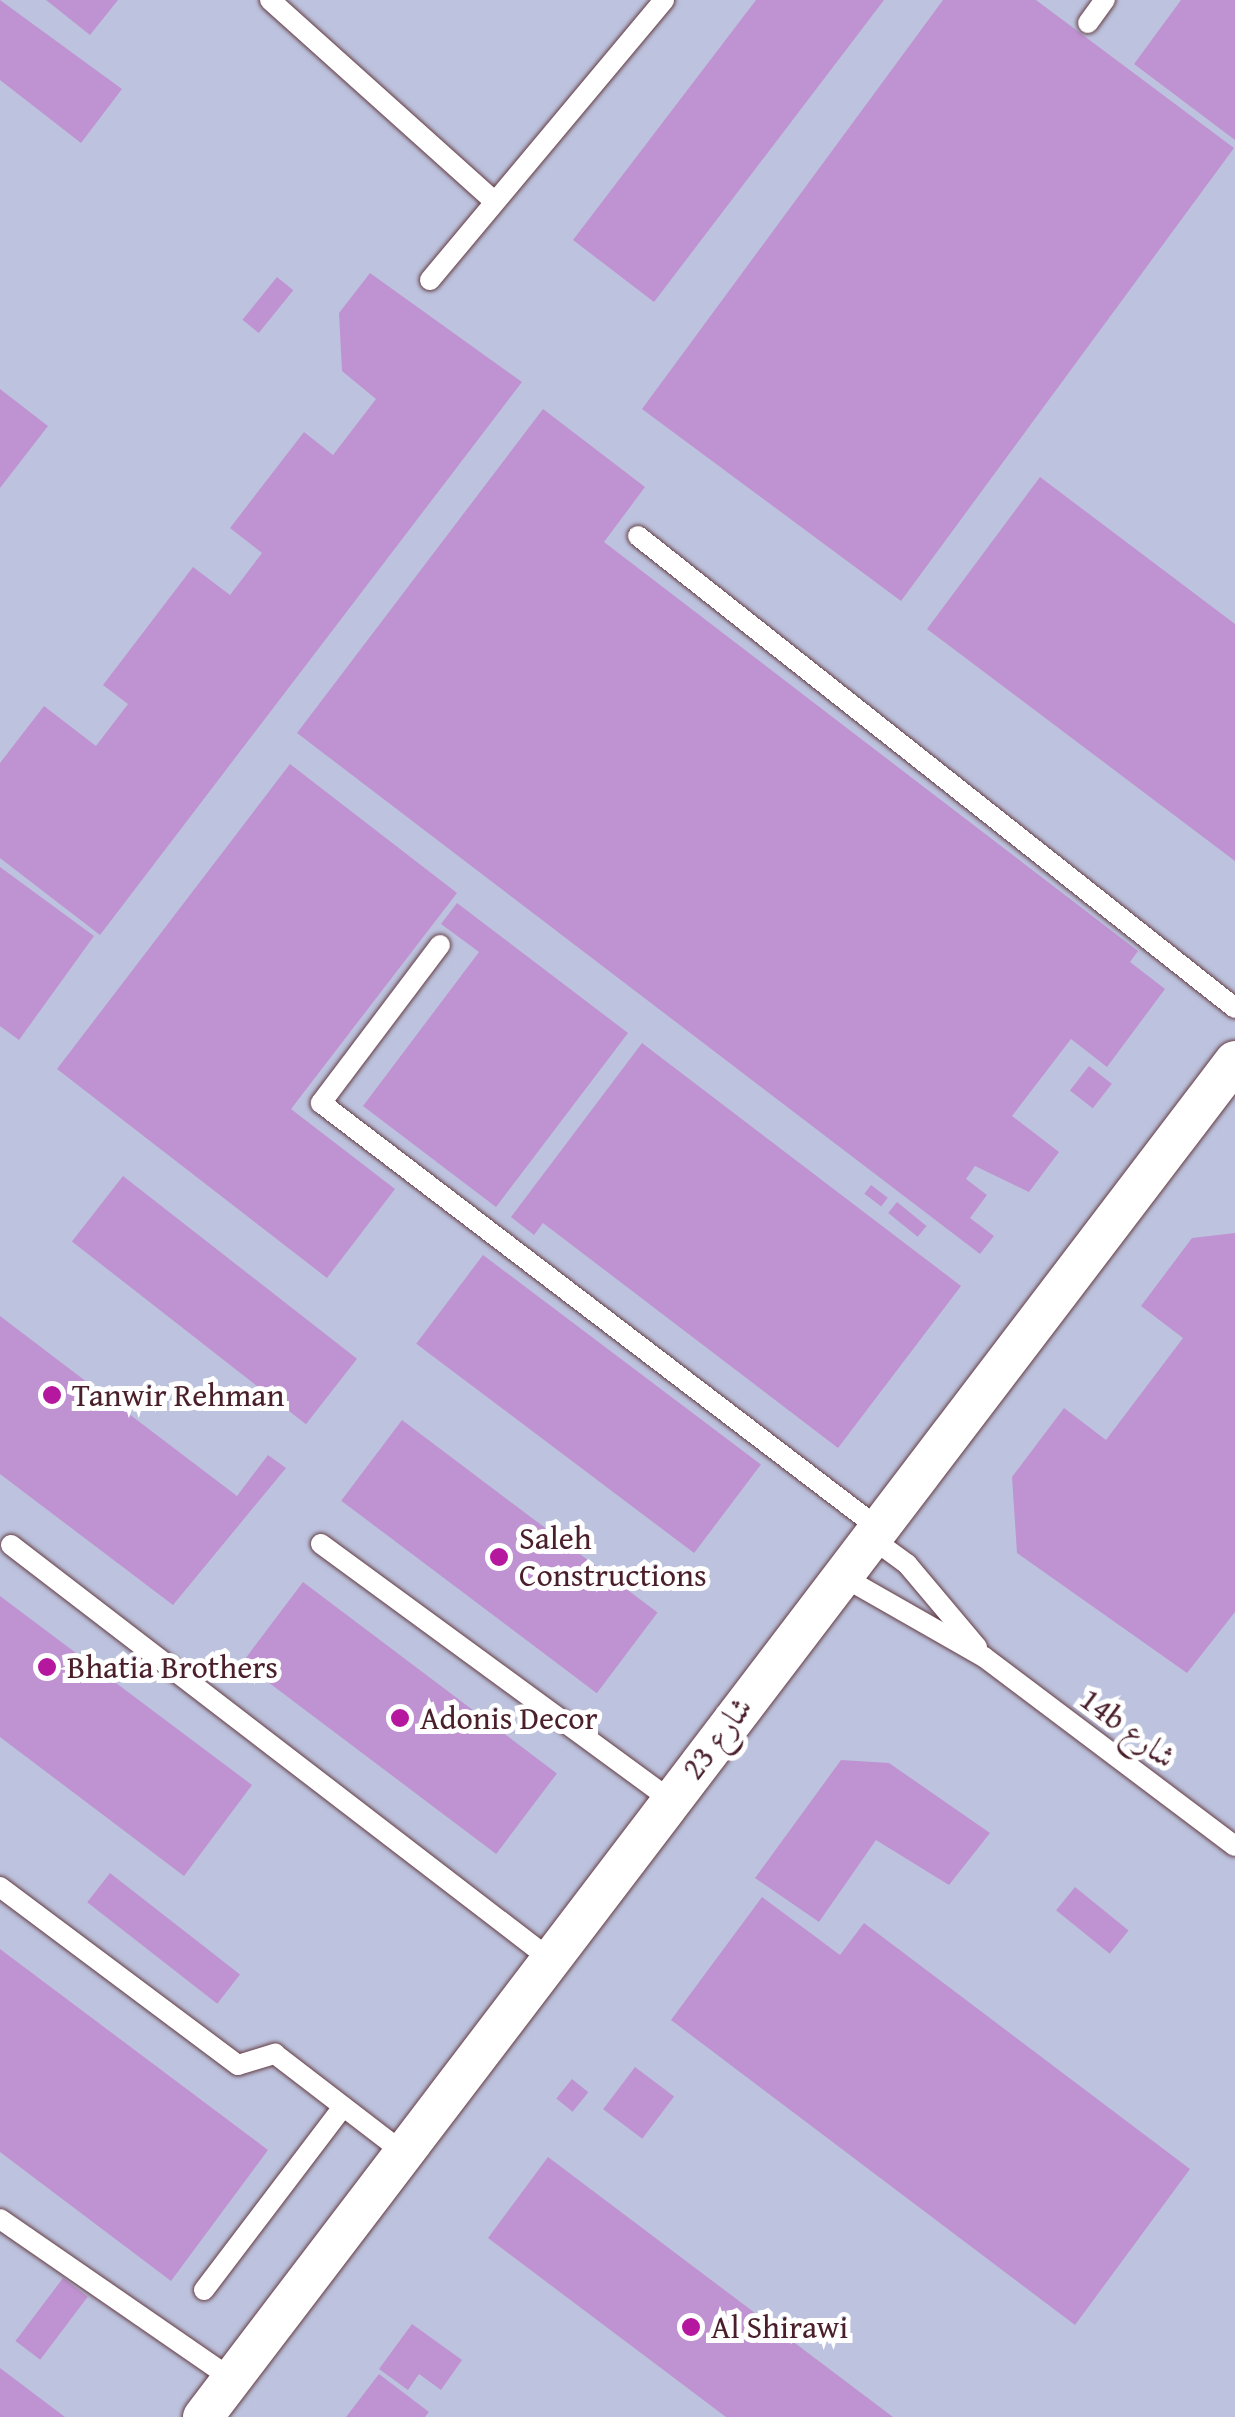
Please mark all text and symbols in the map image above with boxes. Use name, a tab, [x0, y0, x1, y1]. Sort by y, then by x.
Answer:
place label: Tanwir Rehman	[72, 1376, 284, 1414]
marker: Tanwir Rehman	[41, 1384, 63, 1406]
place label: Saleh Constructions	[519, 1520, 707, 1595]
marker: Saleh Constructions	[488, 1546, 510, 1568]
place label: Bhatia Brothers	[67, 1648, 278, 1686]
marker: Bhatia Brothers	[36, 1656, 58, 1678]
street label: 14b شارع	[1073, 1680, 1183, 1776]
street label: شارع 23	[674, 1689, 760, 1787]
place label: Adonis Decor	[420, 1699, 598, 1737]
marker: Adonis Decor	[389, 1707, 411, 1729]
place label: Al Shirawi	[711, 2308, 848, 2346]
marker: Al Shirawi	[680, 2316, 702, 2338]

